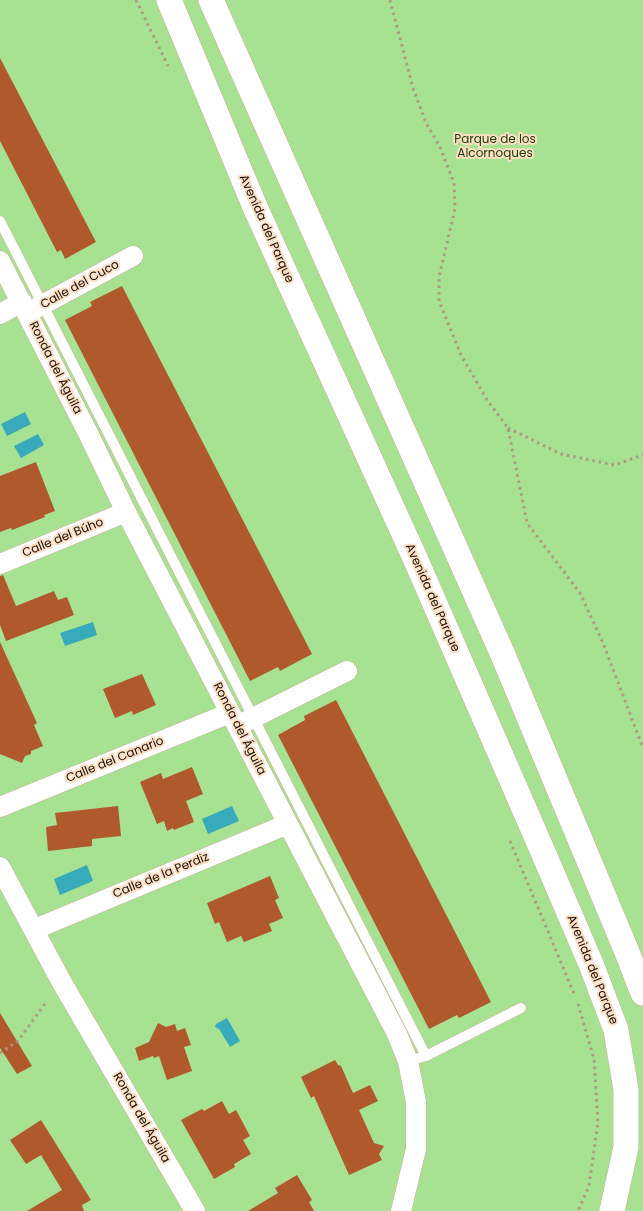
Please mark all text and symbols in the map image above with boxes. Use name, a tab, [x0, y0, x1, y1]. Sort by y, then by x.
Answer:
park label: Parque de los Alcornoques	[454, 133, 536, 161]
street label: Avenida del Parque	[236, 173, 296, 285]
street label: Calle del Cuco	[38, 257, 122, 313]
street label: Ronda del Águila	[26, 319, 84, 417]
street label: Calle del Búho	[20, 515, 106, 561]
street label: Avenida del Parque	[402, 542, 462, 654]
street label: Ronda del Águila	[210, 680, 268, 778]
street label: Calle del Canario	[64, 734, 166, 786]
street label: Calle de la Perdiz	[111, 850, 211, 902]
street label: Avenida del Parque	[563, 913, 621, 1027]
street label: Ronda del Águila	[109, 1070, 173, 1166]

